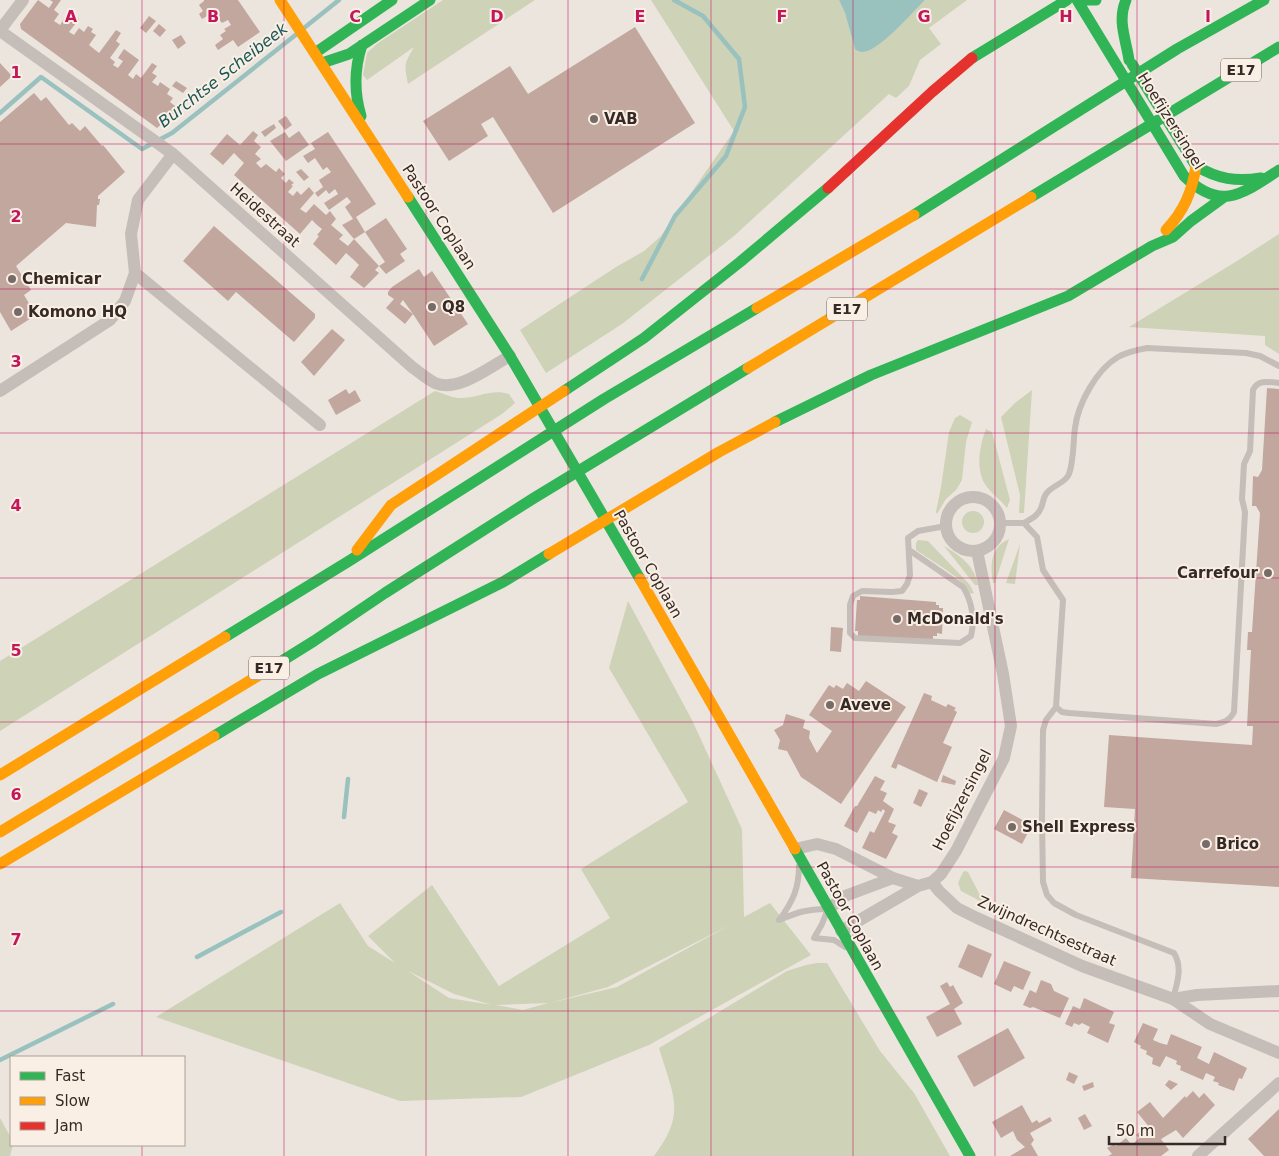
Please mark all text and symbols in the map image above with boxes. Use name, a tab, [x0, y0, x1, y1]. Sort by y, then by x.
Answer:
text: A	[65, 7, 78, 26]
text: B	[207, 7, 219, 26]
text: C	[349, 7, 361, 26]
text: D	[490, 7, 504, 26]
text: E	[635, 7, 645, 26]
text: F	[777, 7, 787, 26]
text: G	[917, 7, 931, 26]
text: H	[1059, 7, 1073, 26]
text: I	[1205, 7, 1211, 26]
water label: Burchtse Scheibeek	[155, 18, 292, 131]
road number: E17	[1221, 58, 1261, 82]
text: 1	[10, 63, 22, 82]
street label: Hoefijzersingel	[1134, 69, 1208, 173]
place label: VAB	[604, 110, 638, 128]
marker: VAB	[588, 113, 600, 125]
street label: Pastoor Coplaan	[398, 161, 480, 273]
street label: Heidestraat	[226, 179, 304, 251]
text: 2	[10, 207, 22, 226]
place label: Chemicar	[22, 270, 102, 288]
marker: Chemicar	[6, 273, 18, 285]
place label: Q8	[442, 298, 465, 316]
road number: E17	[827, 298, 867, 320]
marker: Q8	[426, 301, 438, 313]
place label: Komono HQ	[28, 303, 127, 321]
marker: Komono HQ	[12, 306, 24, 318]
text: 3	[10, 352, 22, 371]
text: 4	[10, 496, 22, 515]
street label: Pastoor Coplaan	[610, 507, 686, 621]
place label: Carrefour	[1177, 564, 1259, 582]
marker: Carrefour	[1262, 567, 1274, 579]
place label: McDonald's	[907, 610, 1004, 628]
marker: McDonald's	[891, 613, 903, 625]
text: 5	[10, 641, 22, 660]
road number: E17	[249, 656, 289, 680]
place label: Aveve	[840, 696, 891, 714]
marker: Aveve	[824, 699, 836, 711]
street label: Hoefijzersingel	[929, 746, 995, 854]
text: 6	[10, 785, 22, 804]
place label: Shell Express	[1022, 818, 1135, 836]
marker: Shell Express	[1006, 821, 1018, 833]
place label: Brico	[1216, 835, 1259, 853]
marker: Brico	[1200, 838, 1212, 850]
street label: Pastoor Coplaan	[813, 858, 887, 974]
street label: Zwijndrechtsestraat	[975, 892, 1119, 970]
text: 7	[10, 930, 22, 949]
legend	[10, 1056, 185, 1146]
text: Fast	[55, 1067, 85, 1085]
text: Slow	[55, 1092, 90, 1110]
scale bar	[1109, 1114, 1225, 1146]
text: Jam	[54, 1117, 83, 1135]
text: 50 m	[1116, 1122, 1154, 1140]

